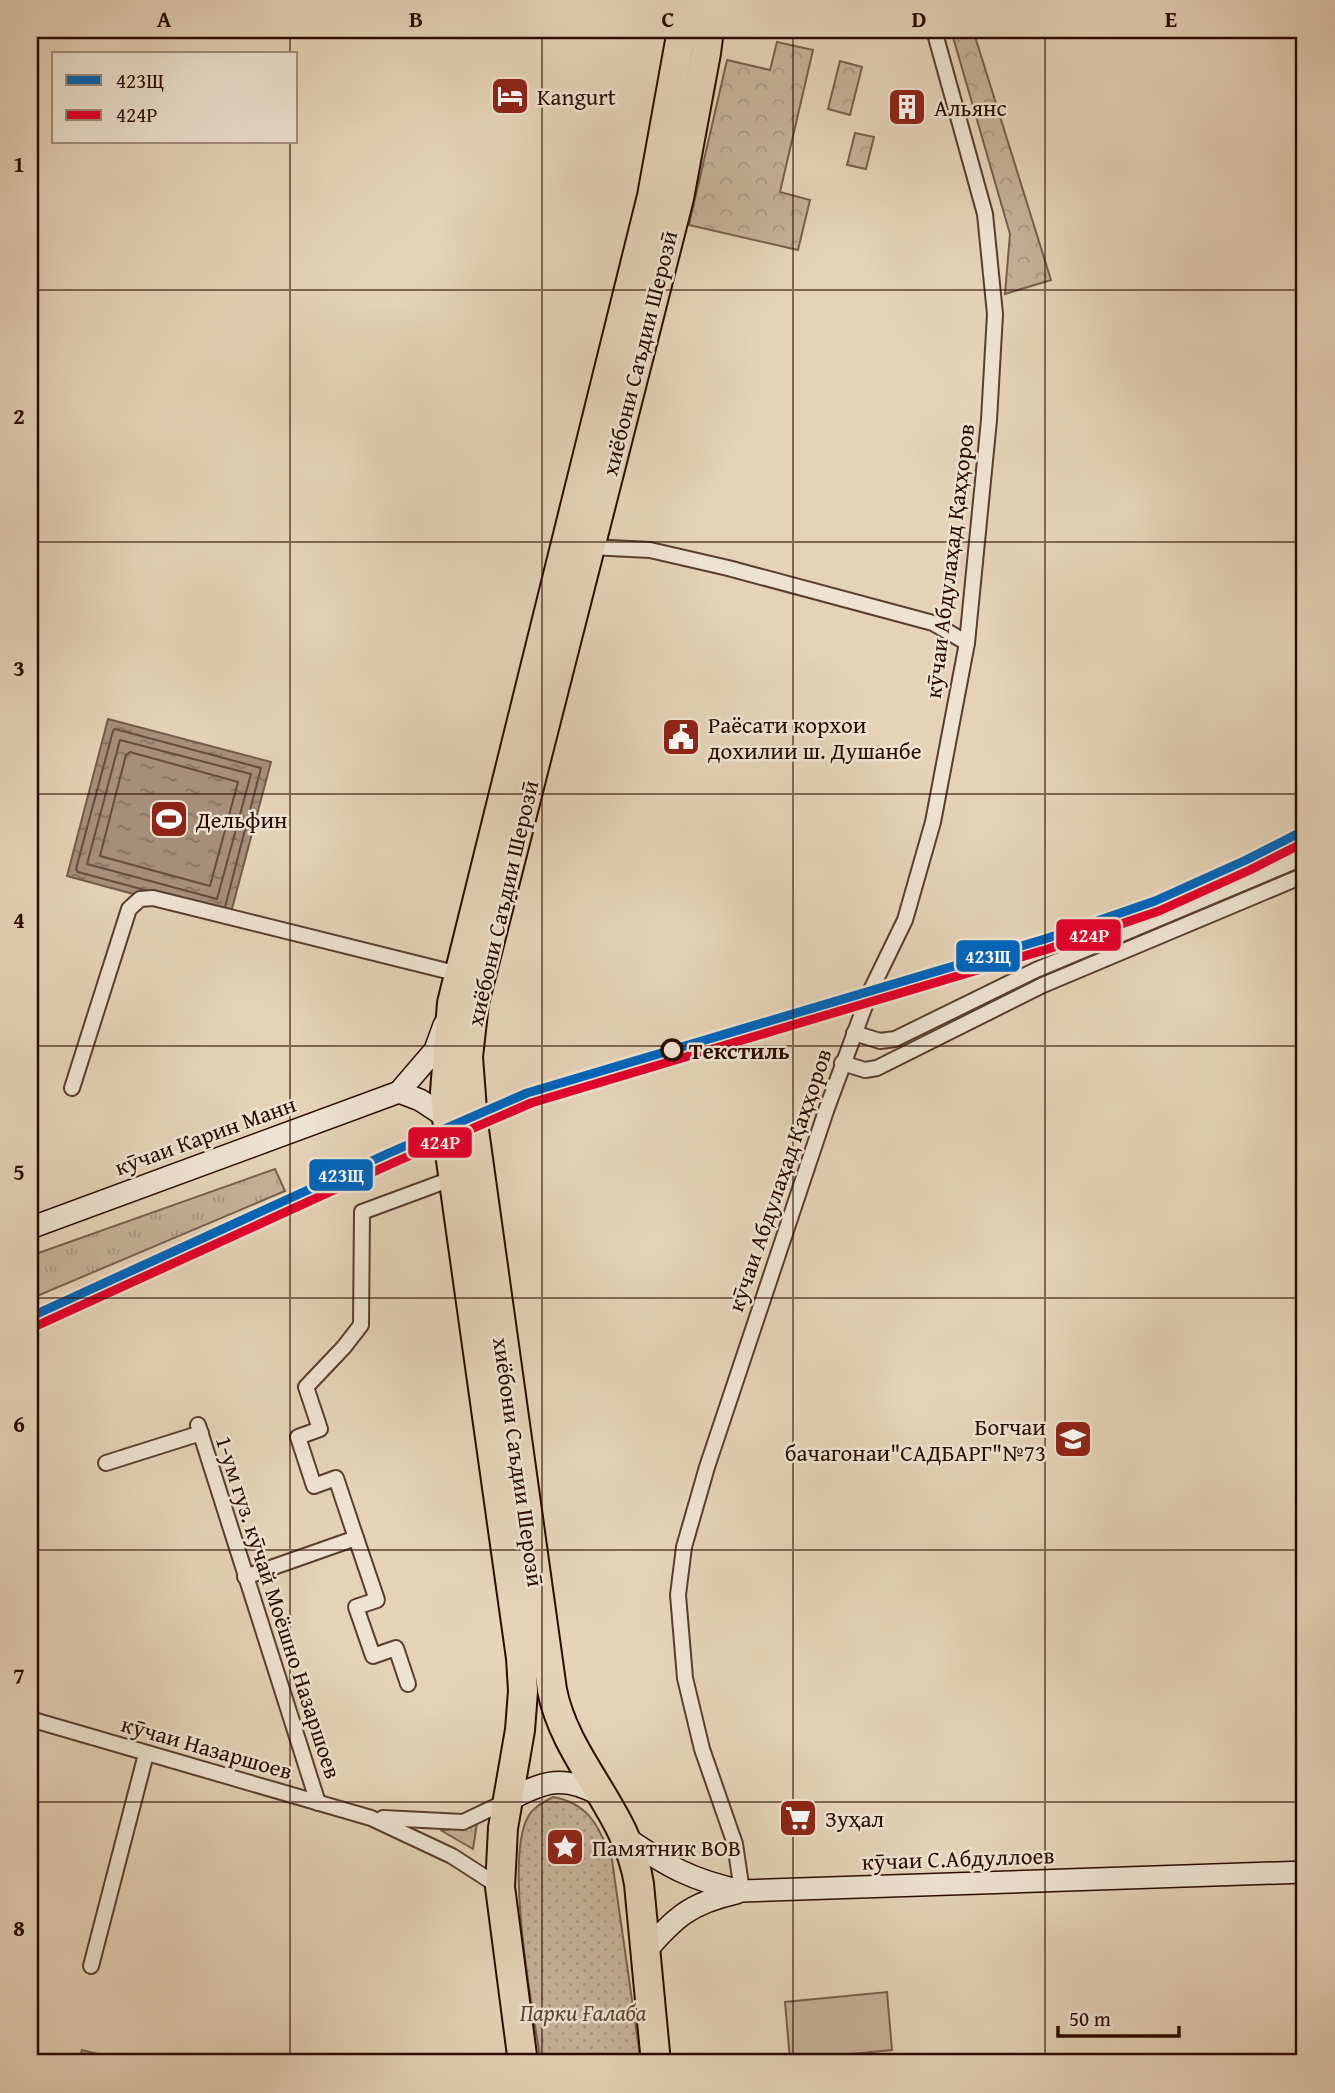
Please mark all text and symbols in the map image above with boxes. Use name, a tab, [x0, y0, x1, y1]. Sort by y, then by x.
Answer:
text: A	[157, 2, 172, 35]
text: B	[409, 2, 423, 35]
text: C	[661, 2, 675, 35]
text: D	[912, 2, 927, 35]
text: E	[1165, 2, 1177, 35]
legend	[52, 52, 298, 144]
text: 423Щ	[116, 65, 164, 96]
hotel icon: Kangurt	[489, 75, 531, 117]
place label: Kangurt	[537, 80, 616, 113]
building icon: Альянс	[886, 86, 928, 128]
place label: Альянс	[934, 91, 1007, 124]
text: 424Р	[116, 99, 158, 130]
text: 1	[13, 147, 25, 180]
street label: хиёбони Саъдии Шерозӣ	[593, 227, 686, 479]
text: 2	[13, 399, 25, 432]
street label: кӯчаи Абдулаҳад Қаҳҳоров	[916, 422, 982, 700]
text: 3	[13, 651, 25, 684]
place label: Раёсати корхои дохилии ш. Душанбе	[708, 708, 921, 767]
public building icon: Раёсати корхои дохилии ш. Душанбе	[660, 716, 702, 758]
street label: хиёбони Саъдии Шерозӣ	[458, 776, 546, 1029]
sports icon: Дельфин	[148, 798, 190, 840]
place label: Дельфин	[195, 803, 287, 836]
text: 4	[13, 903, 25, 936]
line badge: 424Р	[1055, 918, 1122, 952]
text: 424Р	[1069, 921, 1109, 949]
line badge: 423Щ	[955, 939, 1021, 973]
text: 423Щ	[965, 942, 1011, 970]
place label: Текстиль	[689, 1034, 790, 1067]
marker: Текстиль	[661, 1039, 683, 1061]
street label: кӯчаи Абдулаҳад Қаҳҳоров	[718, 1044, 840, 1316]
street label: кӯчаи Карин Манн	[110, 1087, 300, 1183]
line badge: 424Р	[407, 1126, 473, 1159]
text: 424Р	[420, 1128, 460, 1156]
text: 5	[13, 1155, 25, 1188]
line badge: 423Щ	[308, 1158, 374, 1192]
text: 423Щ	[318, 1161, 364, 1189]
street label: хиёбони Саъдии Шерозӣ	[485, 1335, 553, 1589]
text: 6	[13, 1407, 25, 1440]
place label: Богчаи бачагонаи"САДБАРГ"№73	[785, 1410, 1046, 1469]
school or university icon: Богчаи бачагонаи"САДБАРГ"№73	[1052, 1418, 1094, 1460]
street label: 1-ум гуз. кӯчай Моёшно Назаршоев	[208, 1431, 350, 1783]
text: 7	[13, 1659, 25, 1692]
street label: кӯчаи Назаршоев	[118, 1707, 296, 1787]
supermarket icon: Зуҳал	[777, 1797, 819, 1839]
place label: Зуҳал	[825, 1802, 884, 1835]
place icon: Памятник ВОВ	[544, 1826, 586, 1868]
place label: Памятник ВОВ	[592, 1831, 741, 1864]
street label: кӯчаи С.Абдуллоев	[861, 1838, 1055, 1878]
text: 8	[13, 1911, 25, 1944]
scale bar	[1058, 1995, 1179, 2039]
park label: Парки Ғалаба	[520, 1996, 647, 2029]
text: 50 m	[1069, 2003, 1111, 2034]

